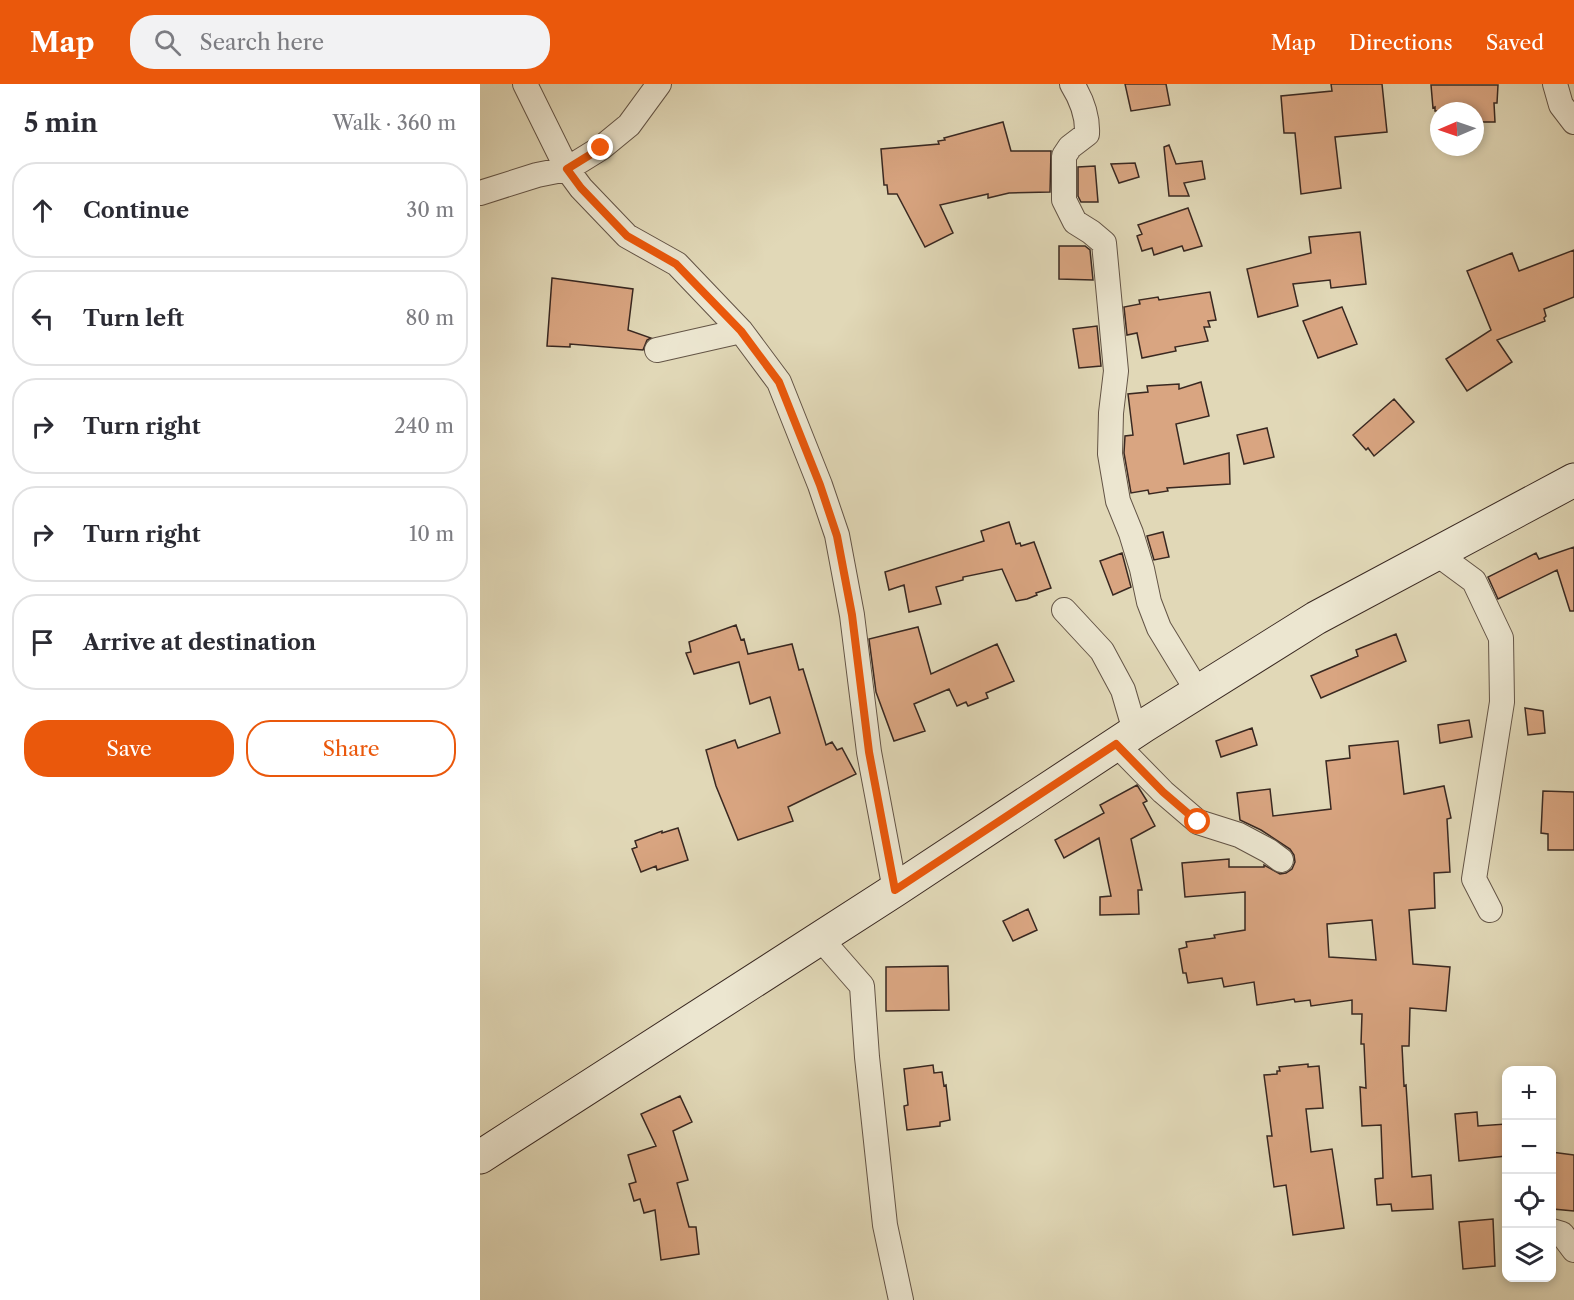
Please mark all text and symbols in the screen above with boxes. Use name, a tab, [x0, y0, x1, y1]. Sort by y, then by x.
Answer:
search box	[130, 15, 550, 69]
text: Map	[30, 25, 94, 59]
icon: search	[151, 26, 184, 59]
text: Search here	[199, 29, 324, 56]
text: Map	[1271, 30, 1316, 55]
text: Directions	[1349, 30, 1453, 55]
text: Saved	[1486, 30, 1544, 55]
north arrow	[1430, 102, 1484, 156]
text: 5 min	[24, 107, 98, 139]
text: Walk · 360 m	[333, 111, 456, 135]
route end	[587, 134, 613, 160]
icon: ahead	[26, 194, 59, 227]
text: Continue	[83, 197, 189, 224]
text: 30 m	[406, 198, 454, 222]
icon: left	[26, 302, 59, 335]
text: Turn left	[83, 305, 184, 332]
text: 80 m	[406, 306, 454, 330]
icon: right	[26, 410, 59, 443]
text: Turn right	[83, 413, 201, 440]
text: 240 m	[394, 414, 454, 438]
icon: right	[26, 518, 59, 551]
text: Turn right	[83, 521, 201, 548]
text: 10 m	[409, 522, 454, 546]
icon: arrive	[26, 626, 59, 659]
text: Arrive at destination	[83, 629, 316, 656]
button: Save	[24, 720, 234, 777]
button: Share	[246, 720, 456, 777]
route start	[1184, 808, 1210, 834]
map controls	[1502, 1066, 1556, 1282]
button: +	[1502, 1066, 1556, 1120]
button: −	[1502, 1120, 1556, 1174]
button: locate	[1502, 1174, 1556, 1228]
button: layers	[1502, 1228, 1556, 1282]

